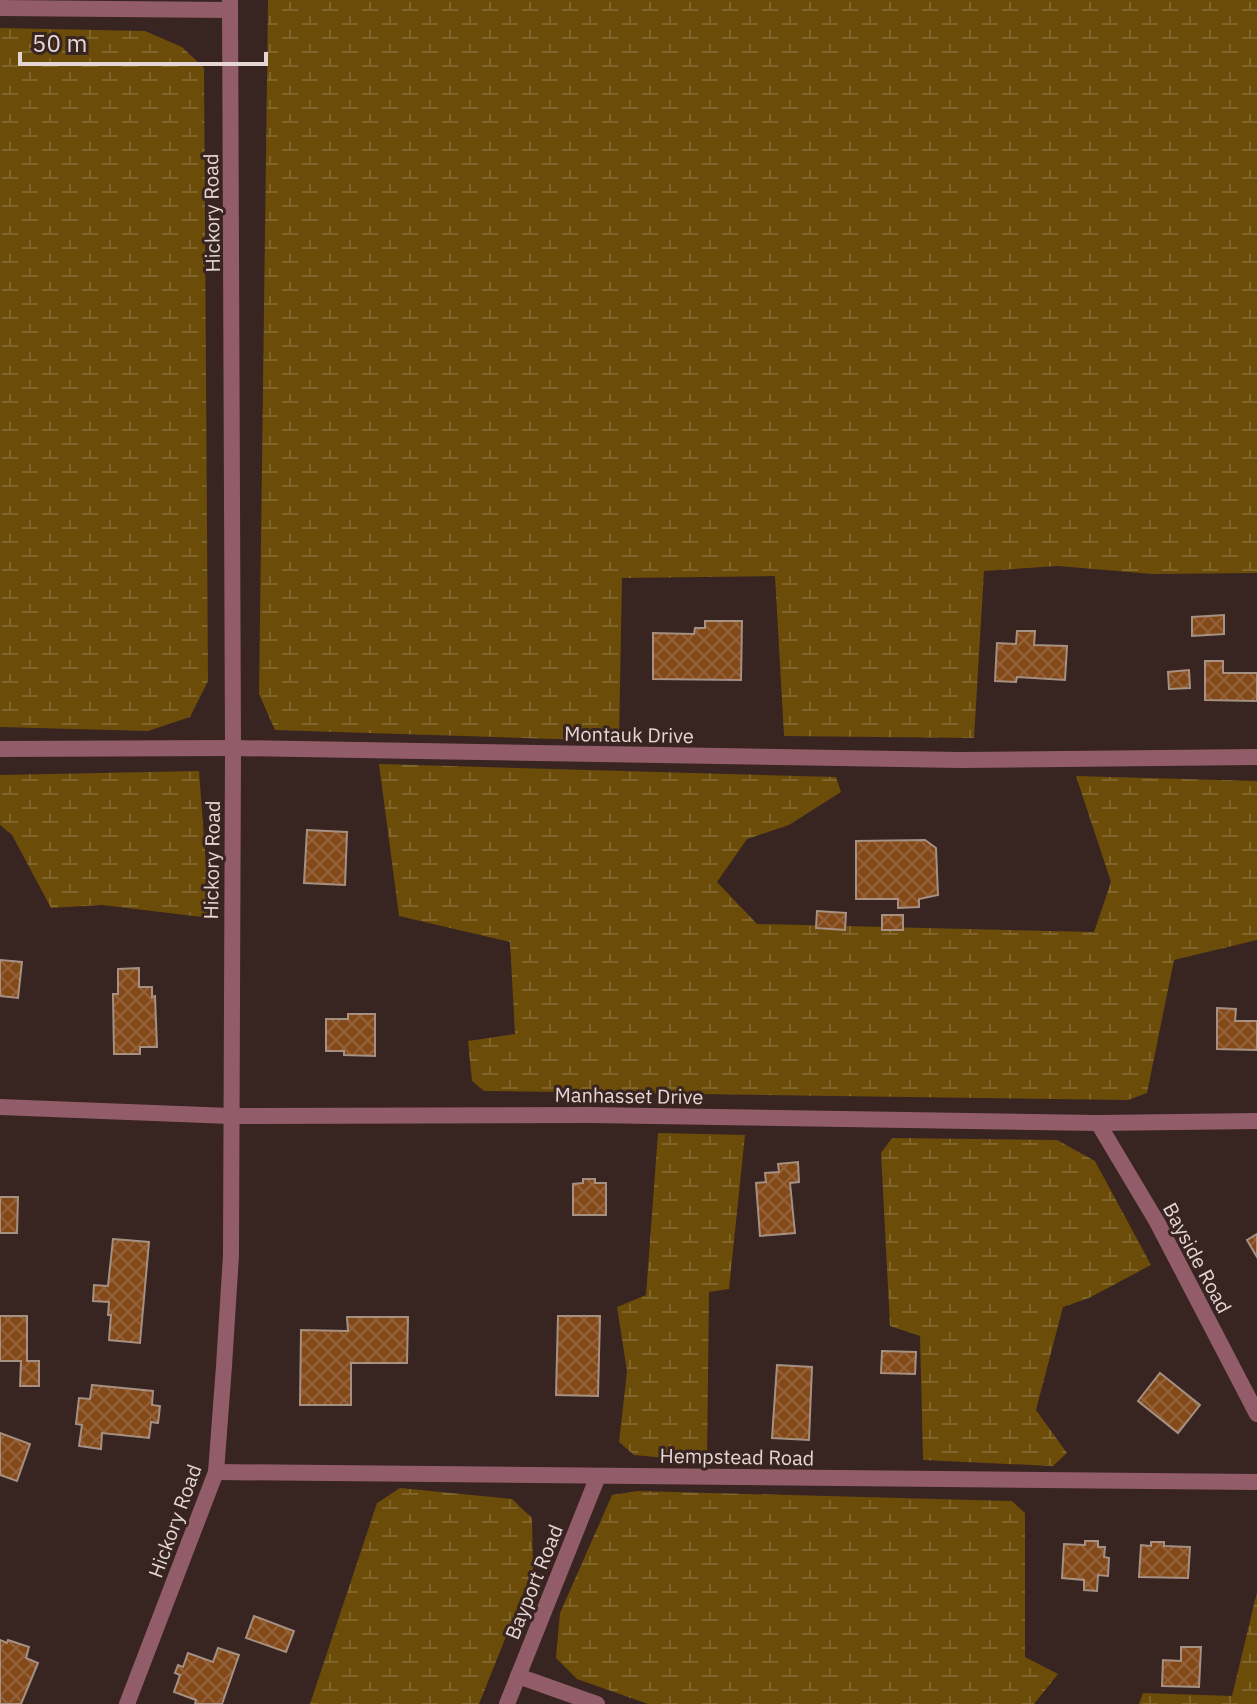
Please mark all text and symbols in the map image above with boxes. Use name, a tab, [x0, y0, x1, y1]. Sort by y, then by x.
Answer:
scale bar	[20, 16, 266, 66]
text: 50 m	[32, 27, 87, 59]
street label: Hickory Road	[197, 153, 226, 273]
street label: Montauk Drive	[564, 720, 694, 749]
street label: Hickory Road	[197, 800, 226, 920]
street label: Manhasset Drive	[554, 1081, 704, 1110]
street label: Bayside Road	[1157, 1198, 1238, 1318]
street label: Hempstead Road	[659, 1442, 815, 1471]
street label: Hickory Road	[142, 1460, 208, 1581]
street label: Bayport Road	[498, 1520, 569, 1643]

